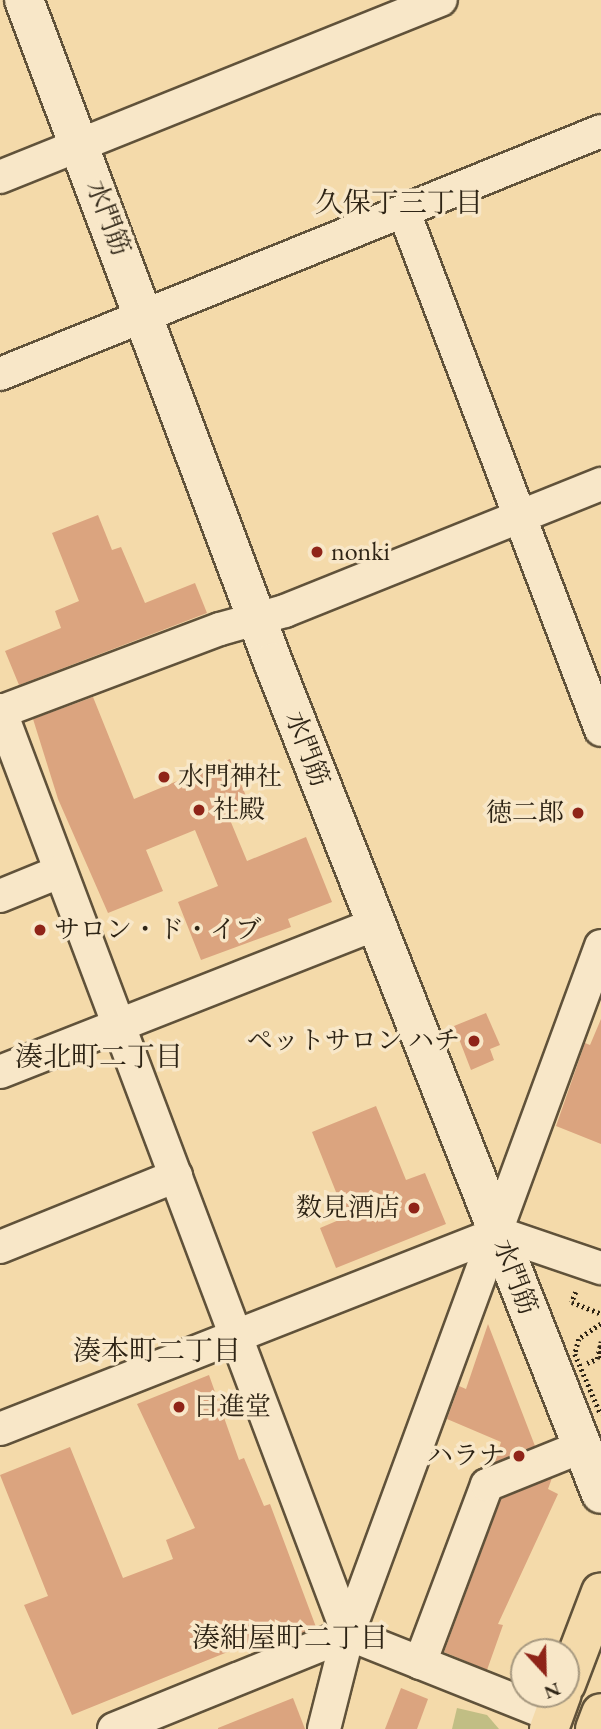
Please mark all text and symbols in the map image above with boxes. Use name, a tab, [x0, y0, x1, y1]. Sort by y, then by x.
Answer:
street label: 水門筋	[79, 176, 137, 260]
district label: 久保丁三丁目	[315, 185, 483, 219]
place label: nonki	[331, 536, 390, 568]
marker: nonki	[309, 544, 325, 560]
street label: 水門筋	[278, 707, 336, 791]
place label: 水門神社	[178, 761, 282, 793]
marker: 水門神社	[156, 769, 172, 785]
place label: 社殿	[213, 794, 265, 826]
place label: 徳二郎	[486, 797, 564, 829]
marker: 社殿	[191, 802, 207, 818]
marker: 徳二郎	[570, 805, 586, 821]
place label: サロン・ド・イブ	[54, 914, 262, 946]
marker: サロン・ド・イブ	[32, 922, 48, 938]
place label: ペットサロン ハチ	[247, 1025, 460, 1057]
marker: ペットサロン ハチ	[466, 1033, 482, 1049]
district label: 湊北町二丁目	[15, 1039, 183, 1073]
place label: 数見酒店	[296, 1192, 400, 1224]
marker: 数見酒店	[406, 1200, 422, 1216]
street label: 水門筋	[486, 1235, 544, 1319]
district label: 湊本町二丁目	[73, 1333, 241, 1367]
place label: 日進堂	[193, 1391, 271, 1423]
marker: 日進堂	[171, 1399, 187, 1415]
place label: ハラナ	[427, 1440, 505, 1472]
marker: ハラナ	[511, 1448, 527, 1464]
district label: 湊紺屋町二丁目	[192, 1620, 388, 1654]
north arrow	[510, 1638, 580, 1708]
text: N	[540, 1677, 564, 1706]

